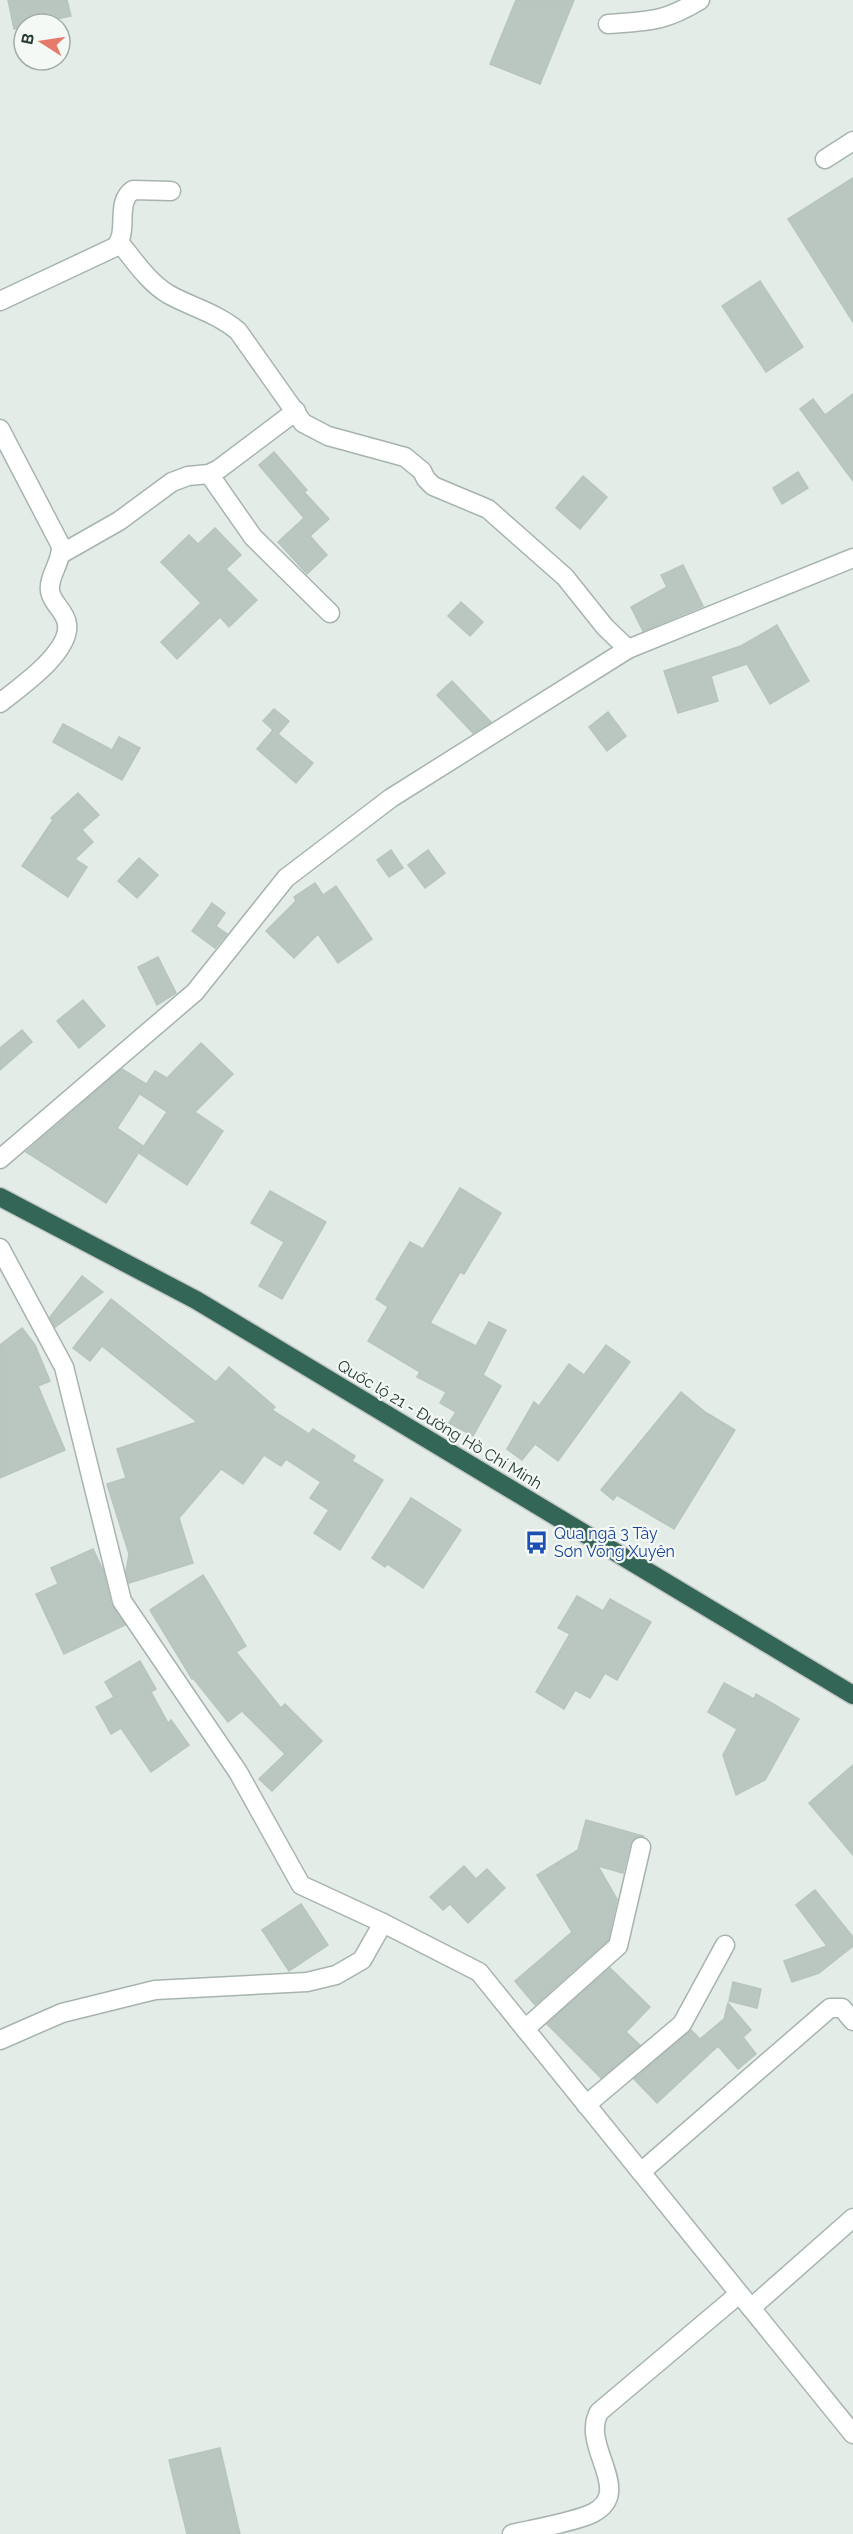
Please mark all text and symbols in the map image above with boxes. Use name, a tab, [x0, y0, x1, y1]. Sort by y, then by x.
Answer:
north arrow	[12, 12, 72, 72]
text: B	[17, 32, 38, 46]
street label: Quốc lộ 21 - Đường Hồ Chí Minh	[334, 1356, 545, 1493]
place label: Qua ngã 3 Tây Sơn Võng Xuyên	[554, 1524, 675, 1561]
bus stop icon: Qua ngã 3 Tây Sơn Võng Xuyên	[523, 1529, 549, 1555]

